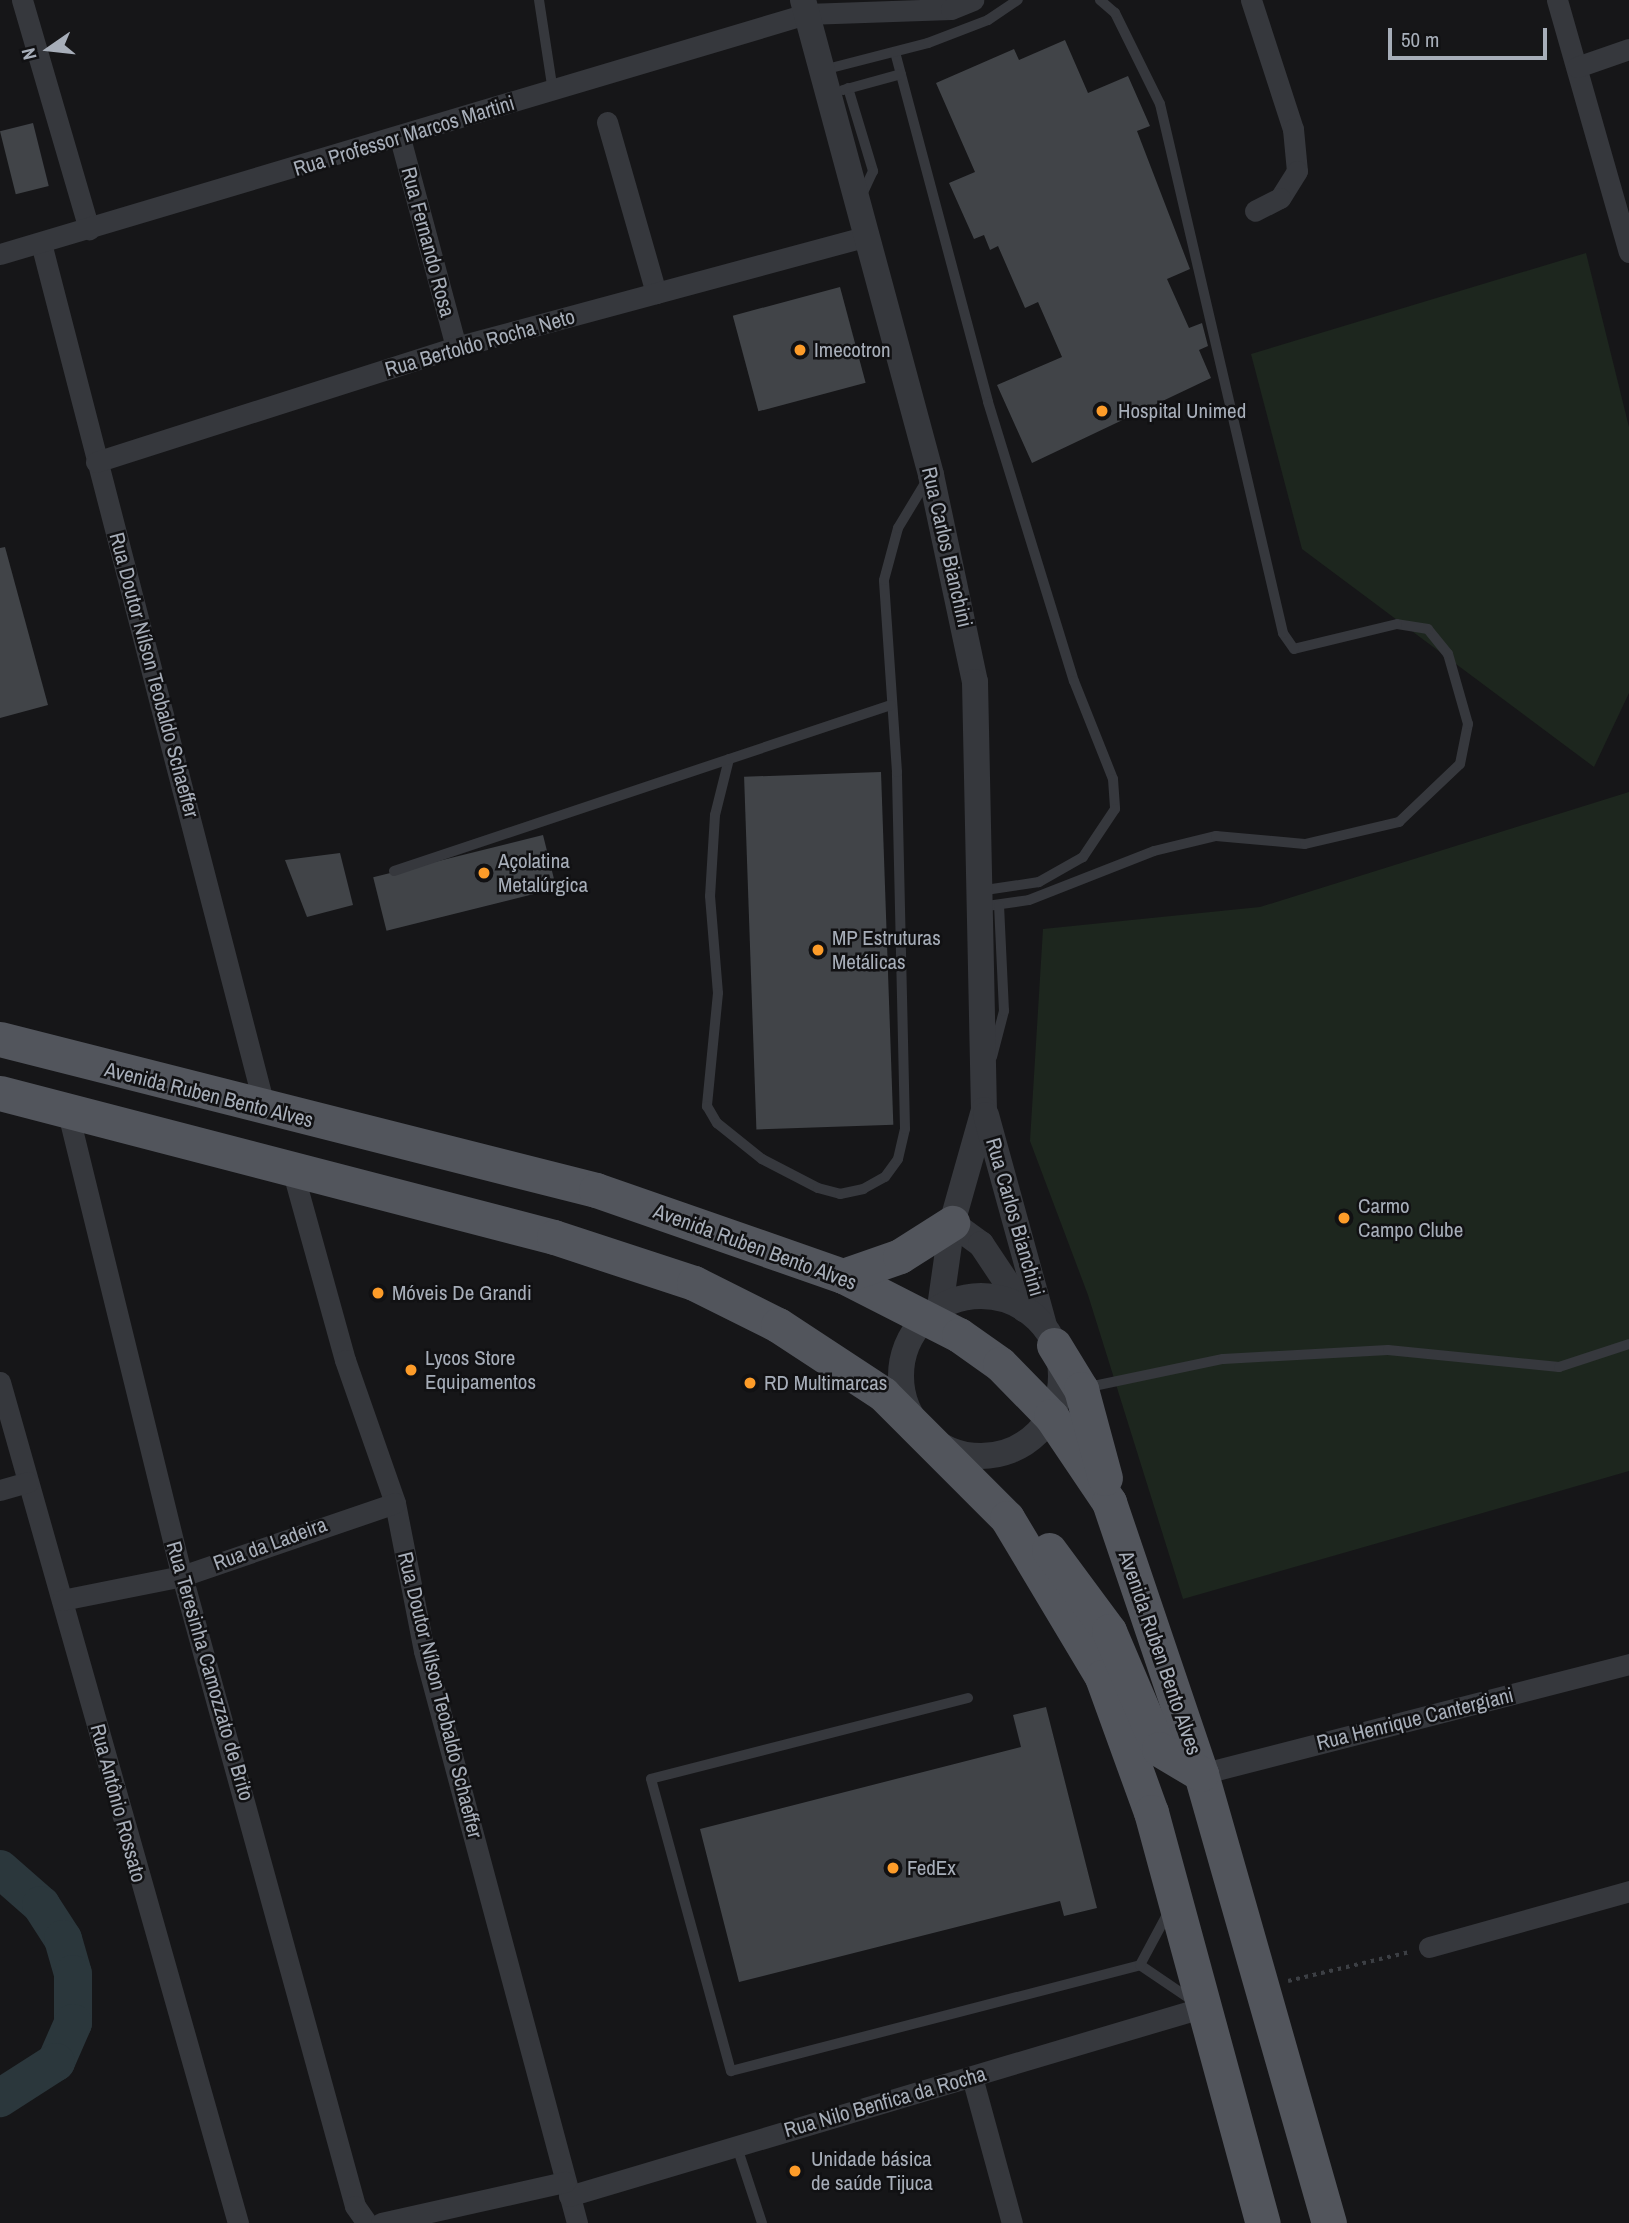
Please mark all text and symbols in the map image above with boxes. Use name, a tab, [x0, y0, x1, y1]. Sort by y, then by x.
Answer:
north arrow	[14, 14, 84, 84]
scale bar	[1391, 14, 1550, 58]
text: 50 m	[1401, 25, 1439, 54]
text: N	[15, 45, 43, 63]
street label: Rua Professor Marcos Martini	[290, 90, 518, 182]
street label: Rua Fernando Rosa	[396, 164, 460, 320]
street label: Rua Bertoldo Rocha Neto	[382, 304, 578, 382]
place label: Imecotron	[814, 337, 891, 363]
marker: Imecotron	[792, 342, 808, 358]
place label: Hospital Unimed	[1118, 398, 1246, 424]
marker: Hospital Unimed	[1092, 401, 1112, 421]
street label: Rua Carlos Bianchini	[916, 464, 978, 630]
street label: Rua Doutor Nílson Teobaldo Schaeffer	[104, 529, 204, 821]
place label: Açolatina Metalúrgica	[498, 848, 588, 898]
marker: Açolatina Metalúrgica	[476, 865, 492, 881]
place label: MP Estruturas Metálicas	[832, 925, 941, 975]
marker: MP Estruturas Metálicas	[810, 942, 826, 958]
street label: Avenida Ruben Bento Alves	[102, 1057, 316, 1133]
street label: Rua Carlos Bianchini	[980, 1135, 1050, 1299]
place label: Carmo Campo Clube	[1358, 1193, 1463, 1243]
street label: Avenida Ruben Bento Alves	[650, 1198, 860, 1296]
marker: Carmo Campo Clube	[1336, 1210, 1352, 1226]
place label: Móveis De Grandi	[392, 1280, 532, 1306]
marker: Móveis De Grandi	[370, 1285, 386, 1301]
place label: Lycos Store Equipamentos	[425, 1345, 536, 1395]
marker: Lycos Store Equipamentos	[403, 1362, 419, 1378]
place label: RD Multimarcas	[764, 1370, 887, 1396]
marker: RD Multimarcas	[742, 1375, 758, 1391]
street label: Rua da Ladeira	[210, 1512, 330, 1576]
street label: Rua Teresinha Camozzato de Brito	[161, 1538, 259, 1804]
street label: Avenida Ruben Bento Alves	[1113, 1547, 1207, 1759]
street label: Rua Doutor Nílson Teobaldo Schaeffer	[392, 1549, 488, 1841]
street label: Rua Henrique Cantergiani	[1314, 1682, 1516, 1756]
street label: Rua Antônio Rossato	[85, 1721, 151, 1885]
place label: FedEx	[907, 1855, 956, 1881]
marker: FedEx	[885, 1860, 901, 1876]
street label: Rua Nilo Benfica da Rocha	[781, 2061, 989, 2143]
place label: Unidade básica de saúde Tijuca	[811, 2146, 933, 2196]
marker: Unidade básica de saúde Tijuca	[785, 2161, 805, 2181]

